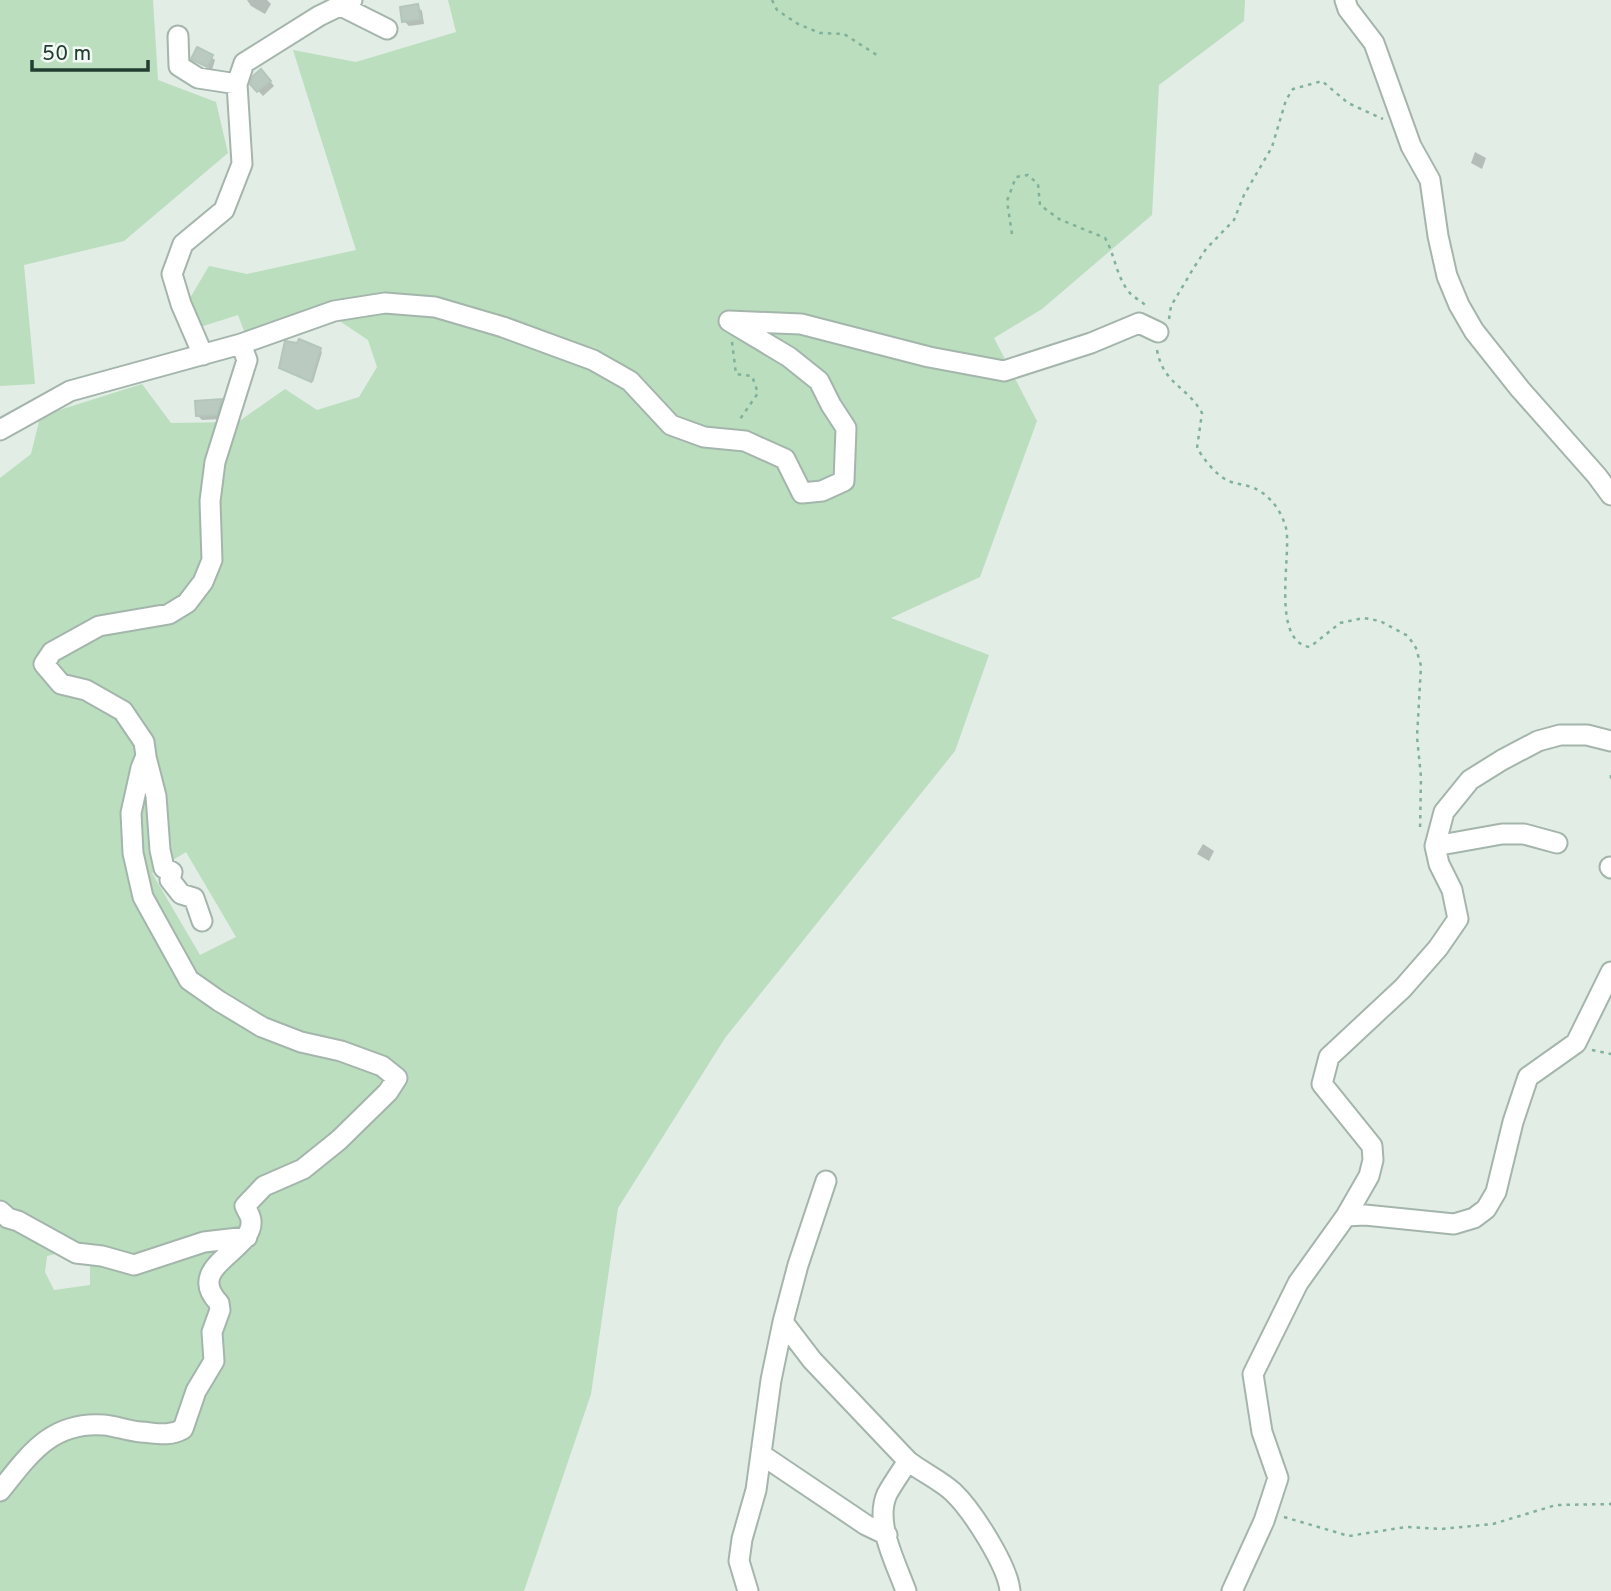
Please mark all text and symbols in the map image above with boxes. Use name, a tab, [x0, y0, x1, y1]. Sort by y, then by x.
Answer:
scale bar	[32, 28, 147, 72]
text: 50 m	[42, 41, 91, 68]

